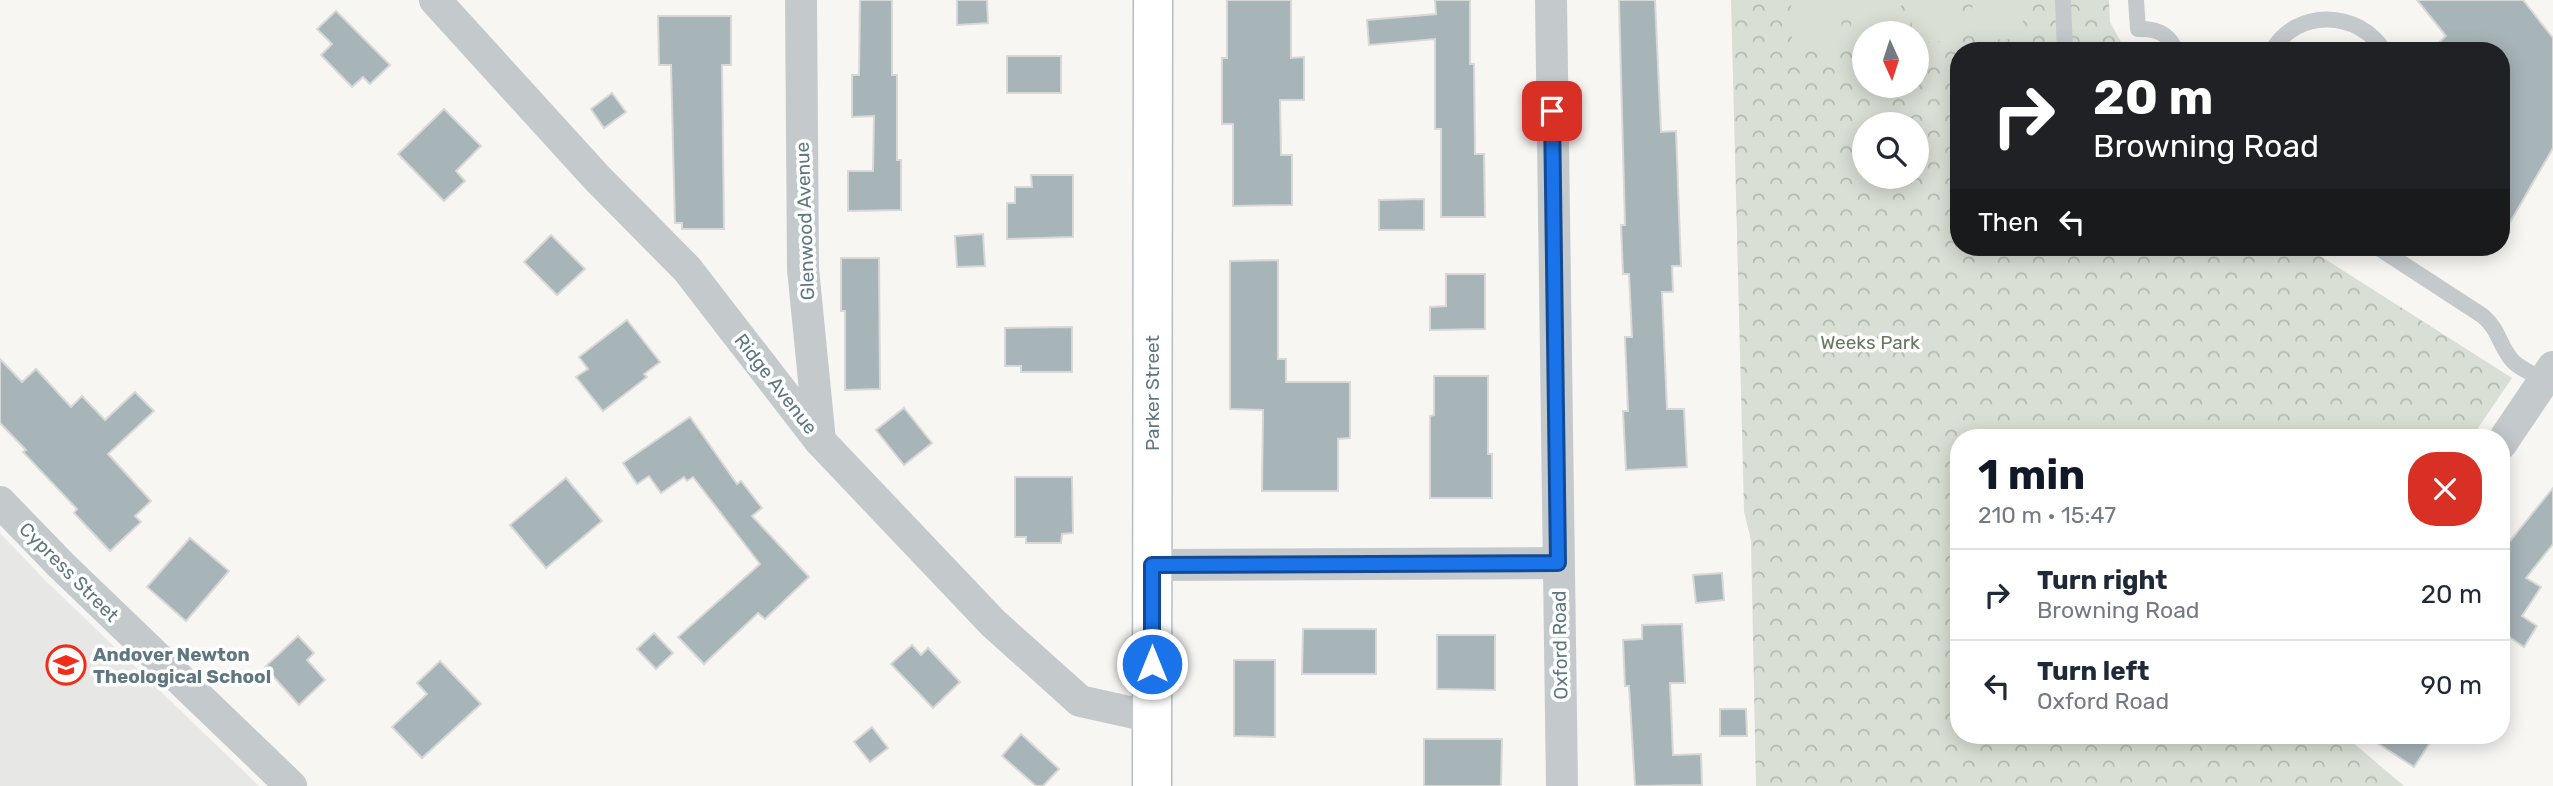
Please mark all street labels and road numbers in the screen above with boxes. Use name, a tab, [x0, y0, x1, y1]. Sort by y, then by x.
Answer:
street label: Glenwood Avenue	[791, 141, 819, 301]
street label: Ridge Avenue	[730, 329, 822, 439]
street label: Parker Street	[1141, 334, 1164, 451]
street label: Cypress Street	[15, 518, 124, 627]
street label: Oxford Road	[1548, 590, 1572, 700]

